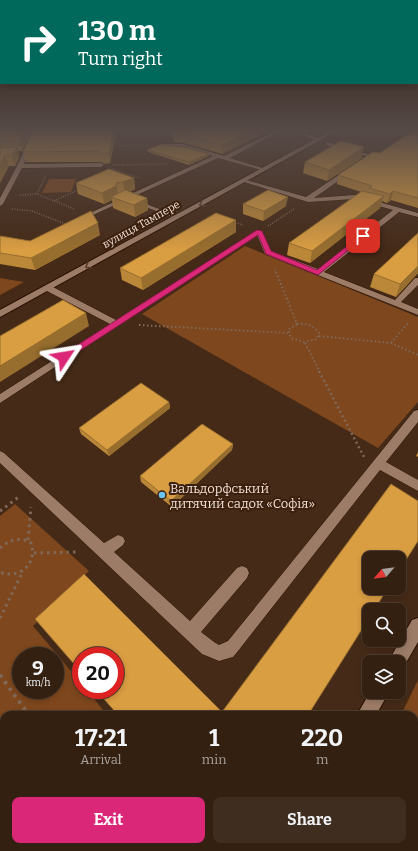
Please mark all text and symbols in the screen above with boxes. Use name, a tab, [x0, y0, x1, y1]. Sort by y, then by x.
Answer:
text: 130 m	[78, 14, 156, 47]
icon: right	[12, 16, 64, 68]
text: Turn right	[78, 48, 163, 70]
street label: вулиця Тампере	[100, 198, 182, 251]
one-way arrow	[199, 199, 206, 206]
pin	[346, 219, 380, 253]
icon: arrive	[352, 225, 374, 247]
one-way arrow	[85, 261, 92, 269]
position arrow	[43, 336, 85, 378]
place label: Вальдорфський дитячий садок «Софія»	[170, 481, 315, 511]
marker: Вальдорфський дитячий садок «Софія»	[157, 490, 167, 500]
north arrow	[362, 551, 406, 595]
map controls	[362, 551, 406, 699]
button: search	[362, 603, 406, 647]
speed limit sign: 20	[72, 647, 124, 699]
button: layers	[362, 655, 406, 699]
text: 9	[32, 656, 44, 680]
text: km/h	[26, 677, 50, 689]
text: 17:21	[75, 724, 127, 752]
text: 1	[209, 724, 219, 752]
text: 220	[301, 724, 343, 752]
text: Arrival	[80, 752, 122, 767]
text: min	[202, 752, 226, 767]
text: m	[316, 752, 328, 767]
button: Exit	[12, 797, 205, 843]
button: Share	[213, 797, 406, 843]

